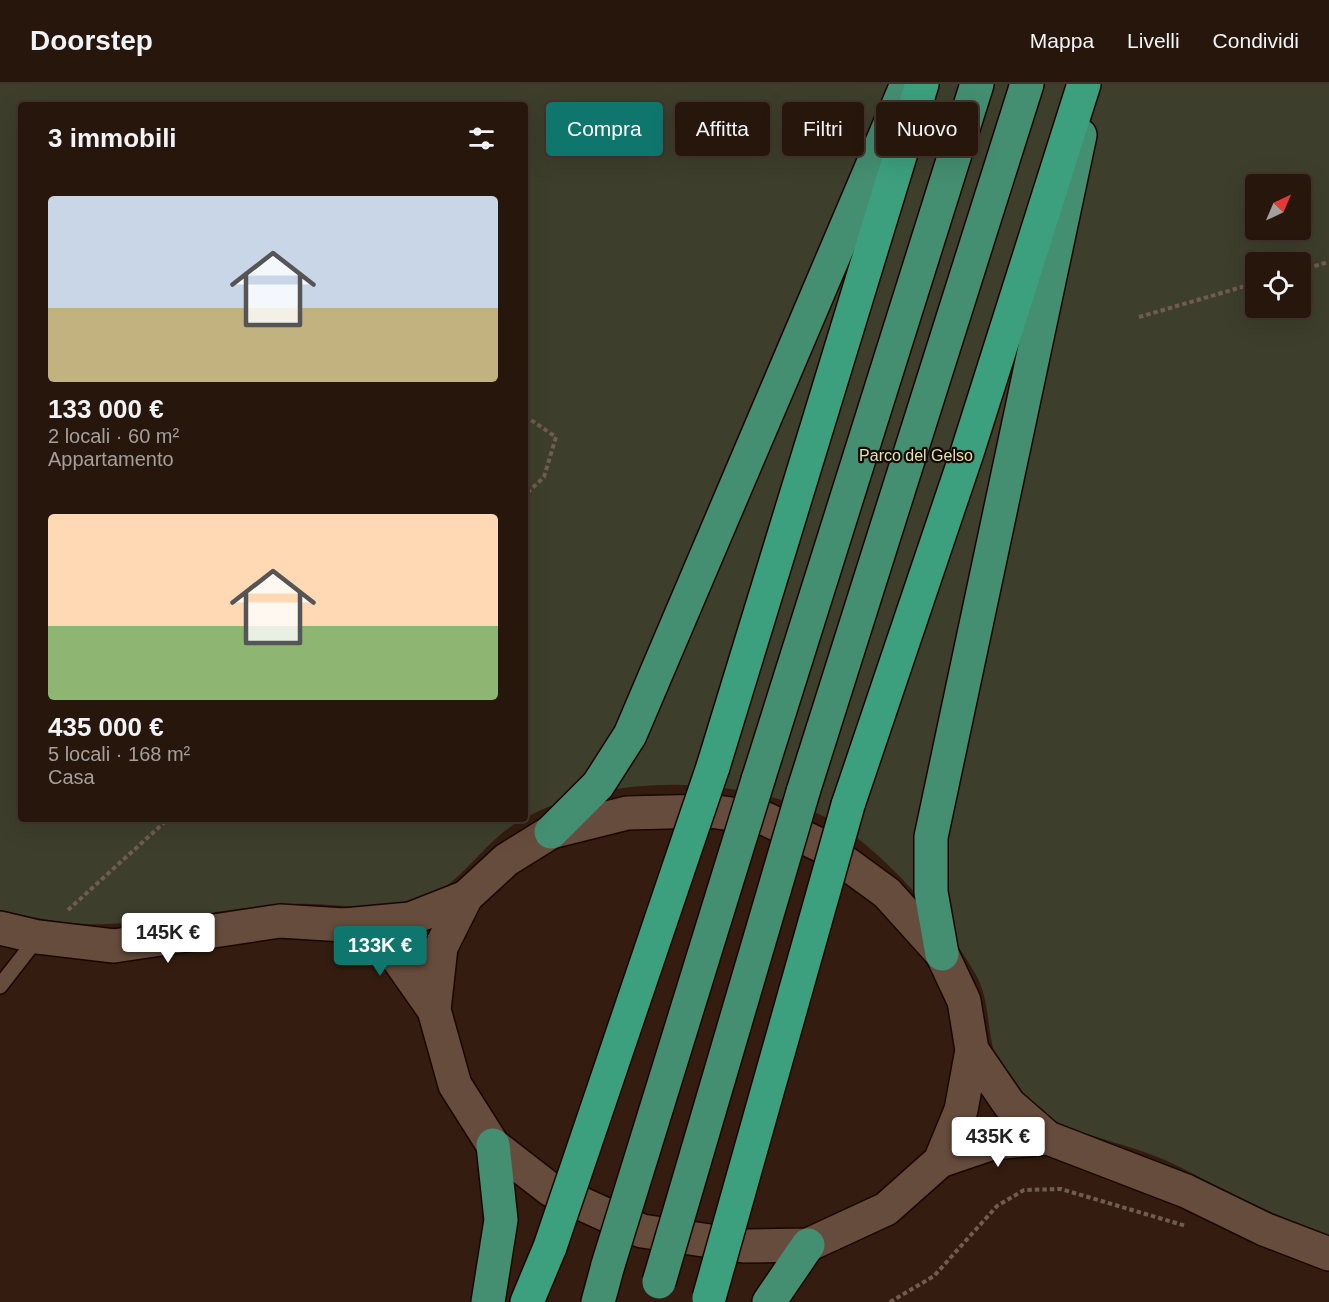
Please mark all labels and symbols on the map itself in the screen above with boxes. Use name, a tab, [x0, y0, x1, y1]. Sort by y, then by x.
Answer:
north arrow	[1245, 174, 1311, 240]
park label: Parco del Gelso	[859, 447, 973, 464]
pin: 145K €	[119, 913, 217, 964]
pin: 133K €	[331, 926, 429, 977]
pin: 435K €	[949, 1117, 1047, 1168]

